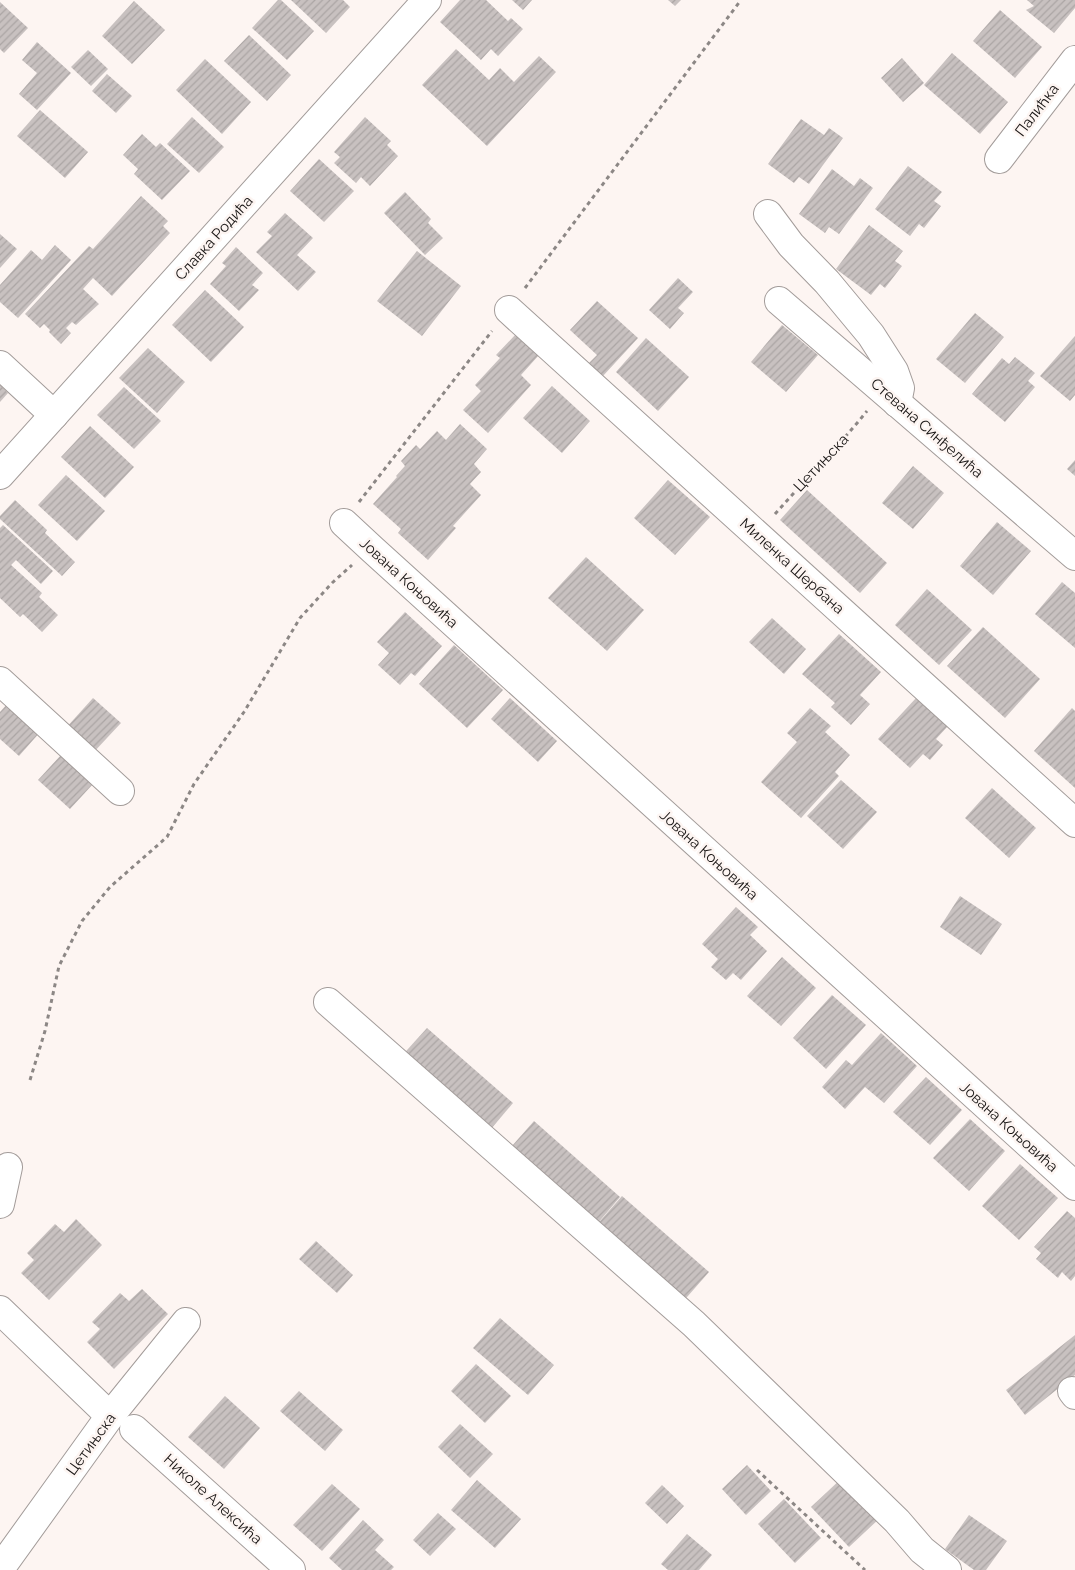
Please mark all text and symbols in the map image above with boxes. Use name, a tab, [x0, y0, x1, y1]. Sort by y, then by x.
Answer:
street label: Палићка	[1011, 80, 1063, 140]
street label: Славка Родића	[171, 192, 257, 284]
street label: Стевана Синђелића	[867, 374, 987, 482]
street label: Цетињска	[790, 430, 852, 496]
street label: Миленка Шербана	[736, 514, 848, 618]
street label: Јована Коњовића	[356, 534, 462, 632]
street label: Јована Коњовића	[656, 806, 762, 904]
street label: Јована Коњовића	[956, 1078, 1062, 1176]
street label: Цетињска	[62, 1409, 120, 1479]
street label: Николе Алексића	[160, 1450, 266, 1548]

